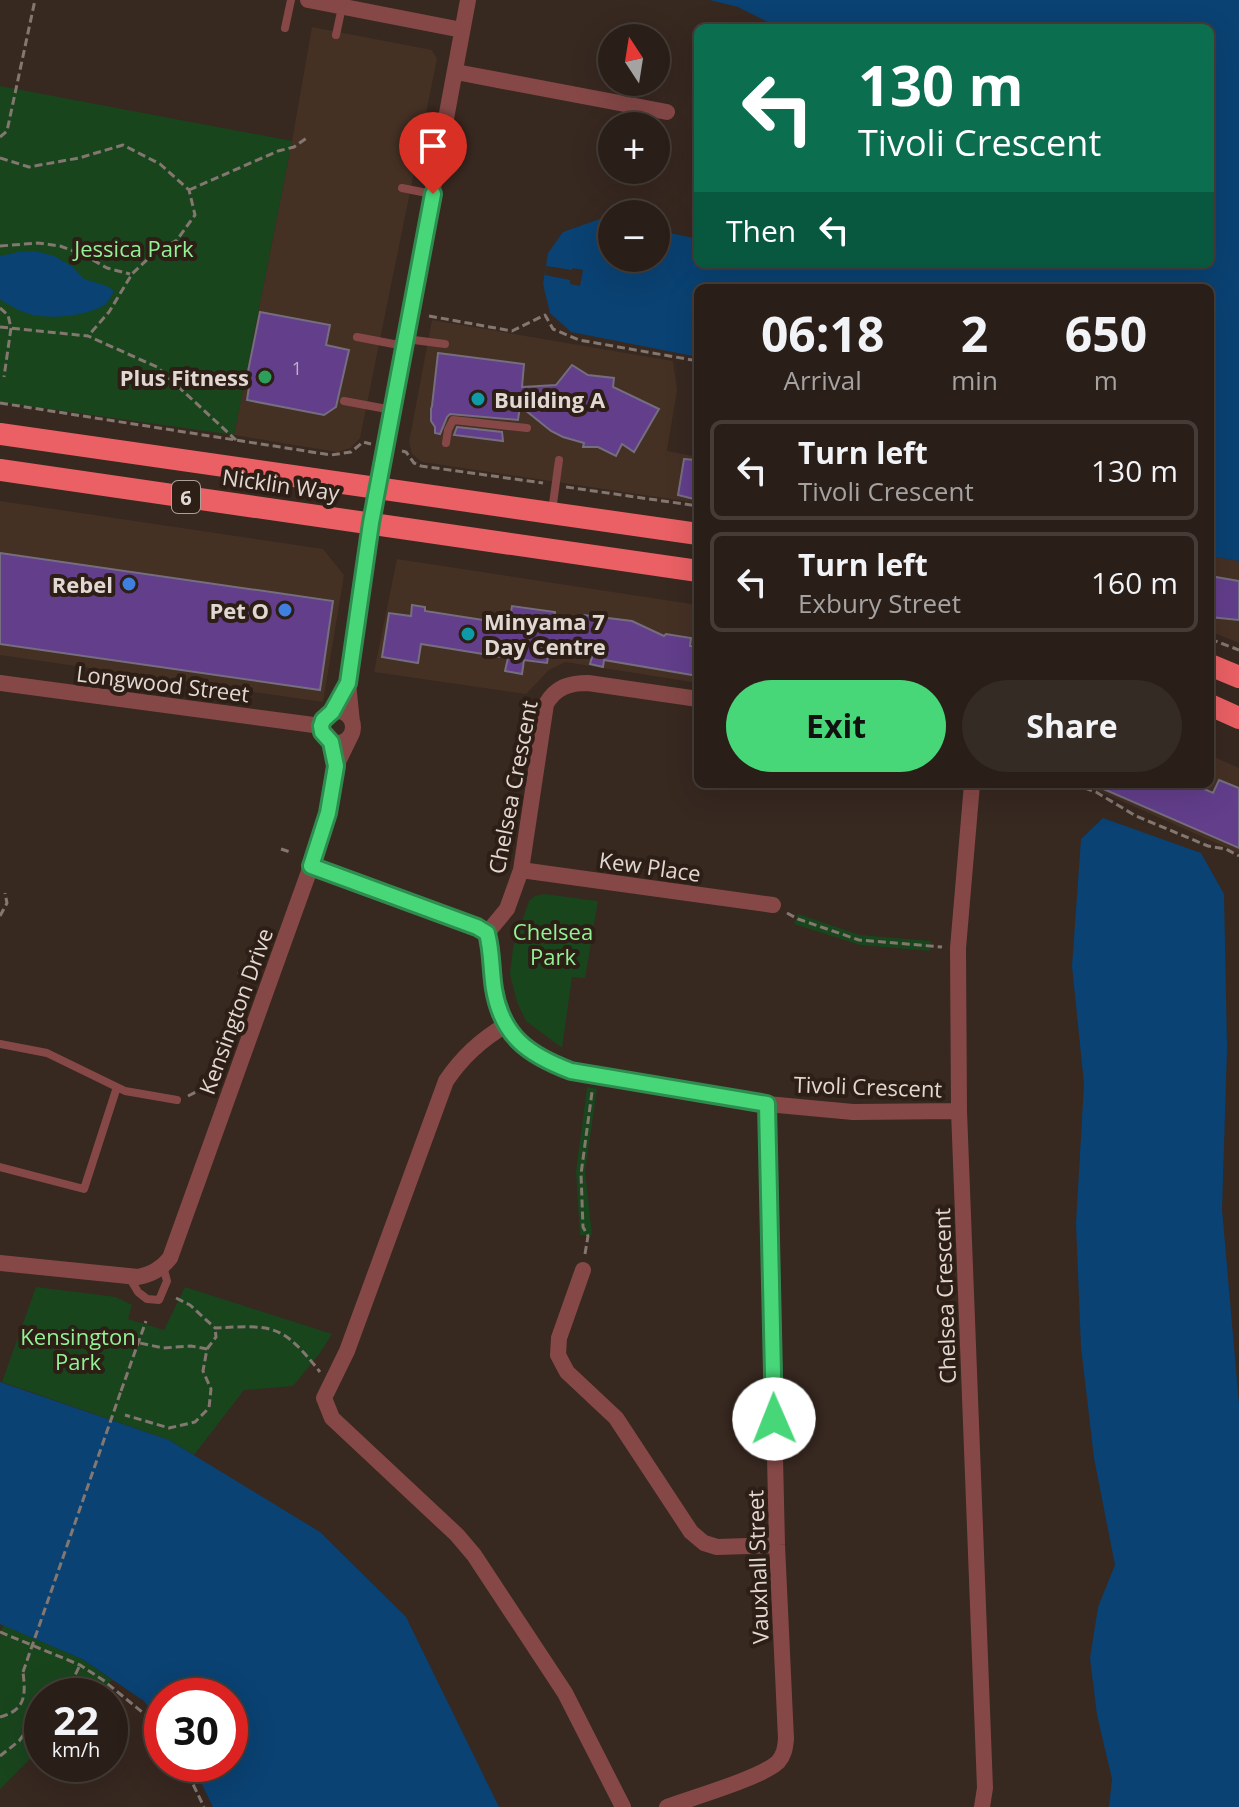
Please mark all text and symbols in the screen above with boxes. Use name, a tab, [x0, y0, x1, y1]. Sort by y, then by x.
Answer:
north arrow	[598, 24, 670, 96]
map controls	[598, 24, 670, 272]
text: 130 m	[858, 46, 1024, 122]
icon: left	[726, 56, 830, 160]
pin	[399, 112, 467, 194]
button: +	[598, 112, 670, 184]
text: Tivoli Crescent	[858, 118, 1101, 167]
icon: arrive	[411, 124, 455, 168]
button: −	[598, 200, 670, 272]
icon: left	[812, 208, 856, 252]
text: Then	[726, 210, 796, 251]
park label: Jessica Park	[72, 233, 194, 263]
text: 06:18	[761, 301, 884, 366]
text: 2	[961, 301, 988, 366]
text: 650	[1065, 301, 1147, 366]
house number: 1	[292, 356, 302, 380]
place label: Plus Fitness	[120, 362, 249, 392]
text: Arrival	[783, 362, 862, 398]
text: min	[951, 362, 998, 398]
text: m	[1094, 362, 1118, 398]
marker: Plus Fitness	[256, 368, 274, 386]
place label: Building A	[494, 384, 606, 414]
marker: Building A	[469, 390, 487, 408]
text: Turn left	[798, 432, 928, 473]
icon: left	[730, 448, 774, 492]
text: 130 m	[1091, 450, 1178, 491]
street label: Nicklin Way	[220, 461, 343, 507]
text: Tivoli Crescent	[798, 473, 974, 509]
road number: 6	[172, 481, 200, 513]
text: Turn left	[798, 544, 928, 585]
icon: left	[730, 560, 774, 604]
text: 160 m	[1091, 562, 1178, 603]
place label: Rebel	[52, 569, 113, 599]
marker: Rebel	[120, 575, 138, 593]
text: Exbury Street	[798, 585, 961, 621]
place label: Pet O	[209, 595, 269, 625]
marker: Pet O	[276, 601, 294, 619]
place label: Minyama 7 Day Centre	[484, 606, 606, 661]
marker: Minyama 7 Day Centre	[459, 625, 477, 643]
street label: Longwood Street	[75, 657, 251, 709]
button: Exit	[726, 680, 946, 772]
button: Share	[962, 680, 1182, 772]
street label: Chelsea Crescent	[480, 698, 544, 876]
street label: Kew Place	[597, 844, 703, 888]
park label: Chelsea Park	[513, 916, 593, 971]
street label: Kensington Drive	[191, 924, 279, 1098]
street label: Tivoli Crescent	[793, 1068, 943, 1104]
street label: Chelsea Crescent	[926, 1207, 962, 1384]
park label: Kensington Park	[20, 1321, 136, 1376]
position arrow	[732, 1377, 816, 1461]
street label: Vauxhall Street	[739, 1489, 775, 1645]
speed limit sign: 30	[144, 1678, 248, 1782]
text: 22	[53, 1692, 99, 1747]
text: km/h	[52, 1736, 100, 1763]

